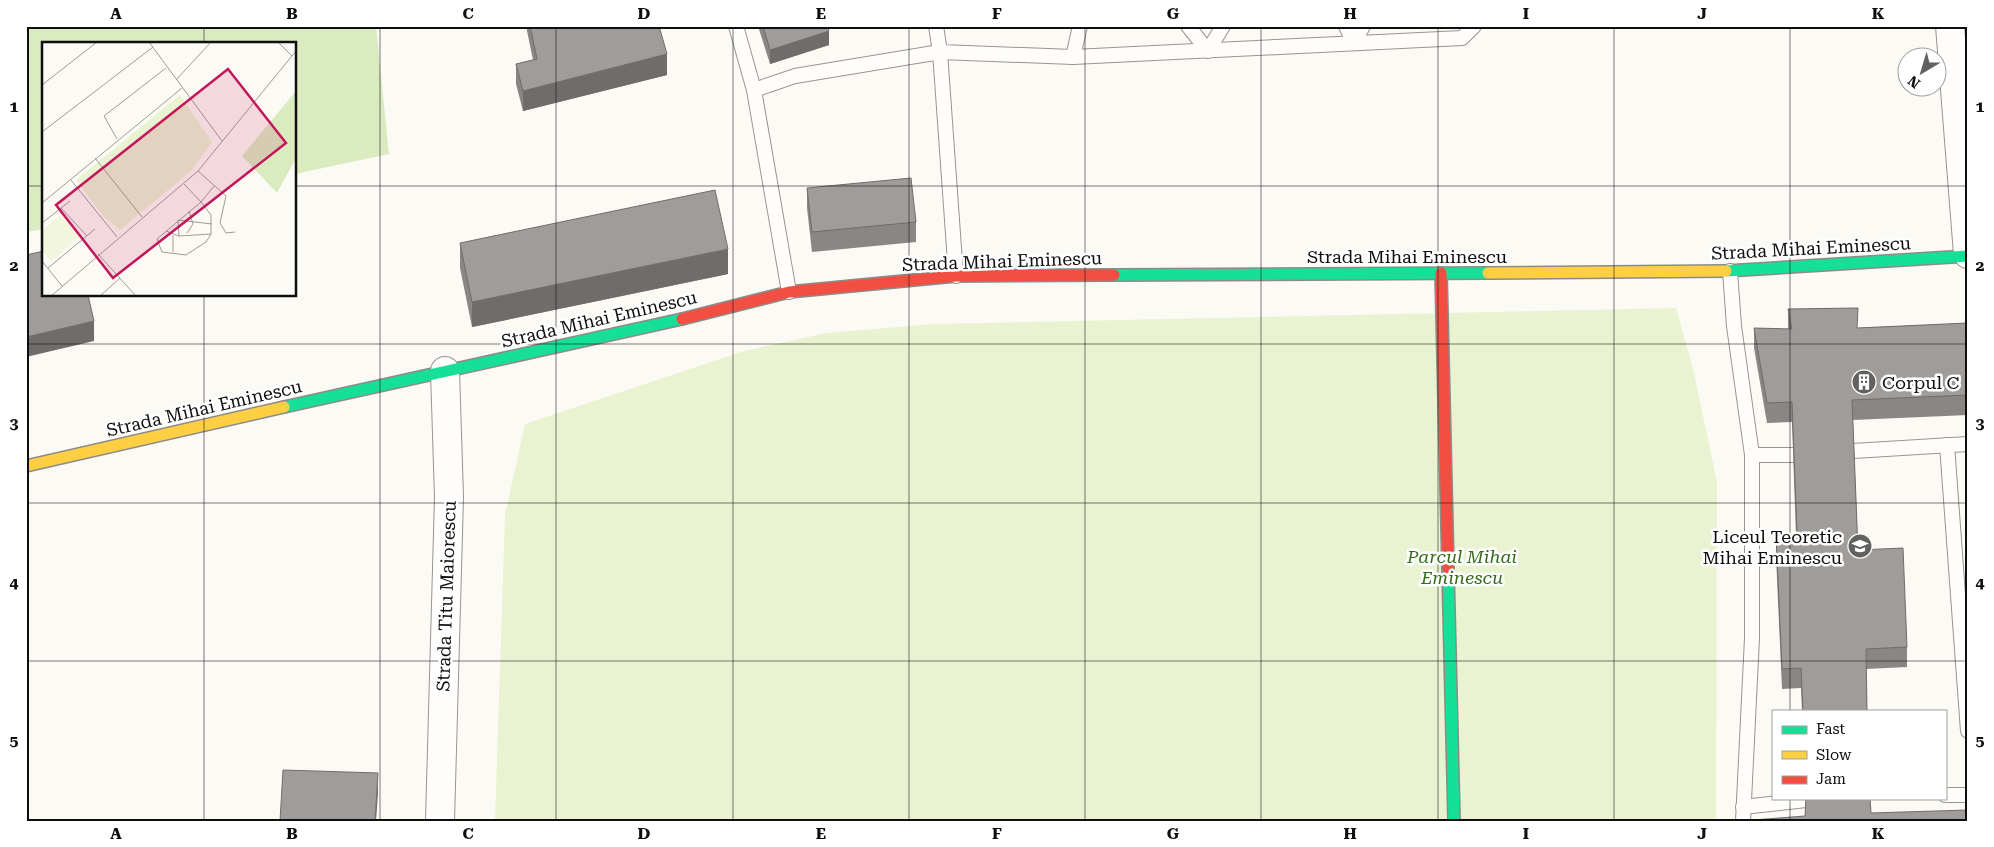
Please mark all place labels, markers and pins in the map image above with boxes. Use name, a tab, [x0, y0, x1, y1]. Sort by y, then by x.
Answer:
building icon: Corpul C	[1851, 369, 1877, 395]
place label: Corpul C	[1882, 372, 1960, 393]
place label: Liceul Teoretic Mihai Eminescu	[1702, 526, 1842, 568]
school or university icon: Liceul Teoretic Mihai Eminescu	[1847, 533, 1873, 559]

